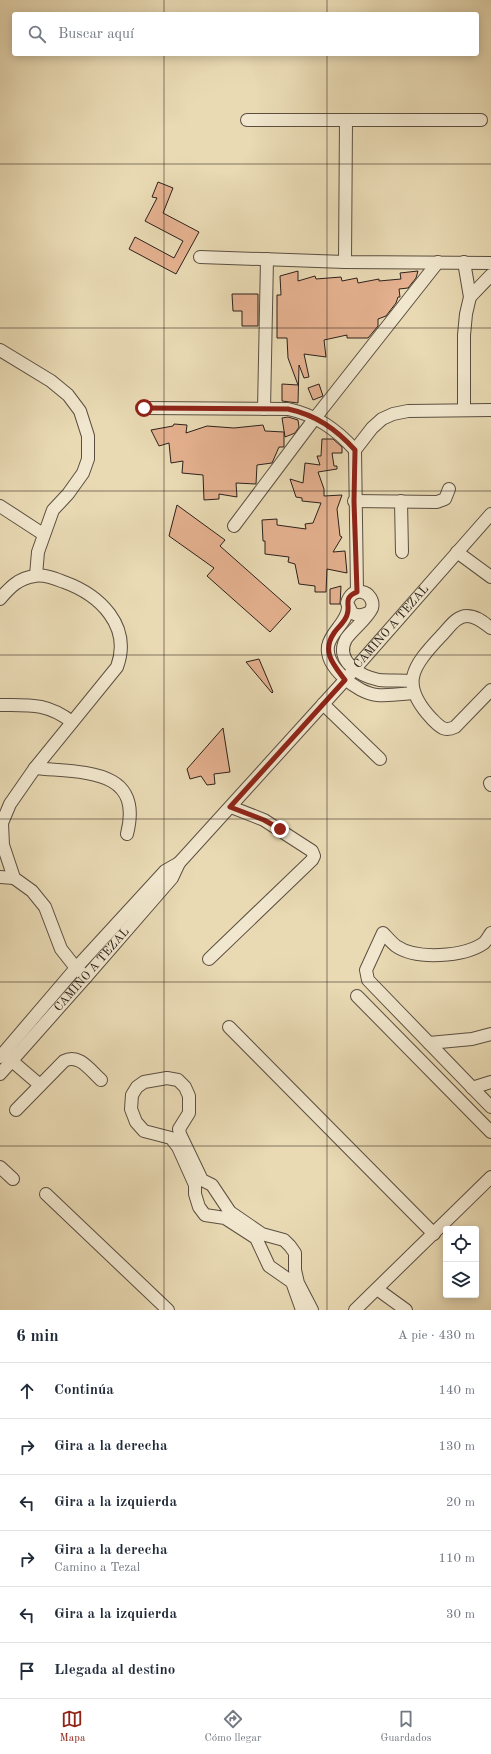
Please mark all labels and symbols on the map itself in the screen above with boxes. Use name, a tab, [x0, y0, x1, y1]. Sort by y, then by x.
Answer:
route start	[135, 399, 153, 417]
street label: CAMINO A TEZAL	[352, 583, 431, 671]
route end	[271, 820, 289, 838]
street label: CAMINO A TEZAL	[52, 926, 132, 1014]

